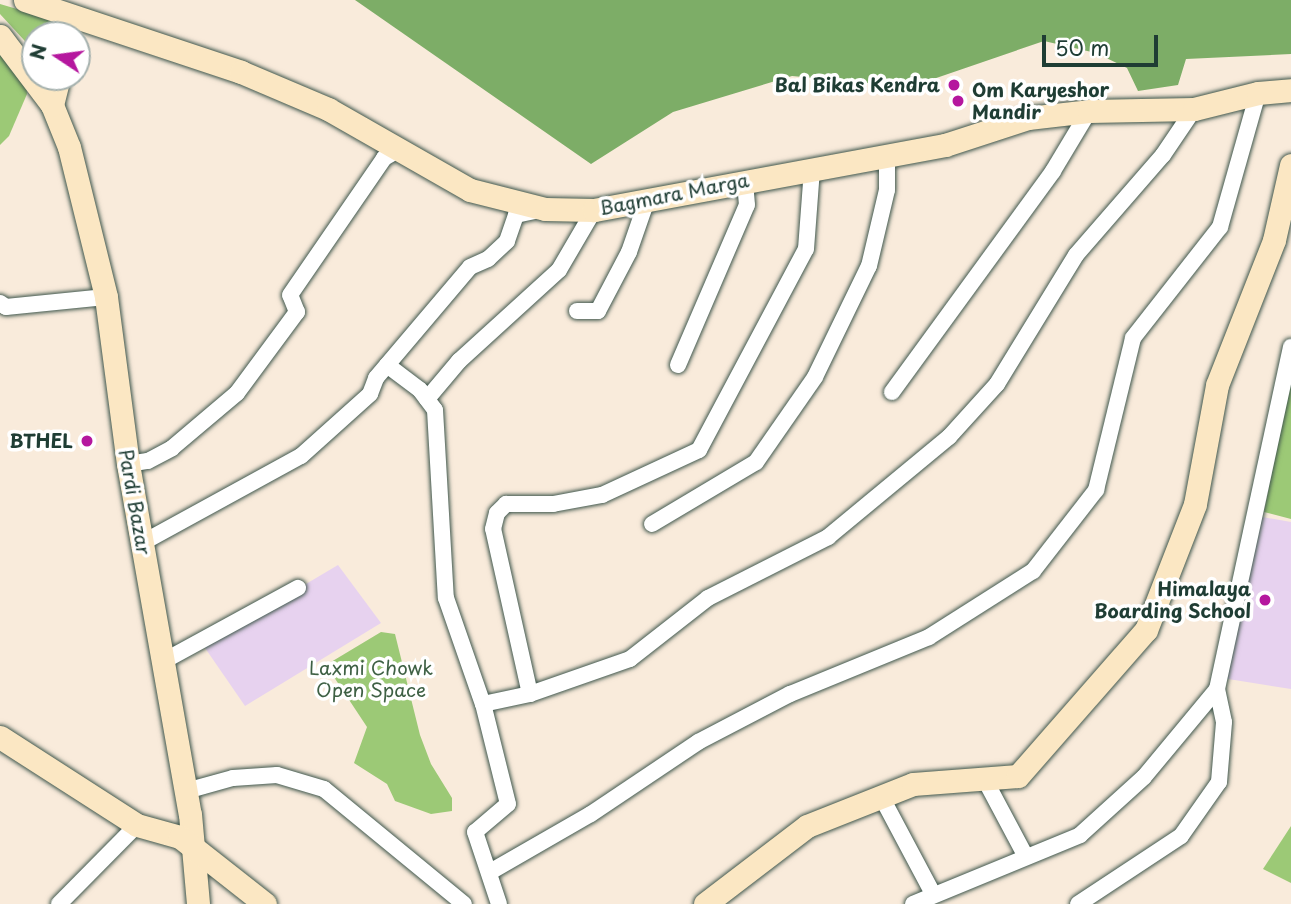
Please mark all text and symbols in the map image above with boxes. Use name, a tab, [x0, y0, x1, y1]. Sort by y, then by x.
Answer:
north arrow	[21, 21, 91, 91]
scale bar	[1046, 21, 1162, 65]
text: 50 m	[1055, 31, 1109, 63]
text: N	[22, 41, 53, 62]
place label: Bal Bikas Kendra	[772, 74, 940, 96]
marker: Bal Bikas Kendra	[946, 77, 962, 93]
place label: Om Karyeshor Mandir	[972, 79, 1111, 123]
marker: Om Karyeshor Mandir	[950, 93, 966, 109]
street label: Bagmara Marga	[597, 168, 751, 220]
place label: BTHEL	[9, 430, 73, 452]
marker: BTHEL	[79, 433, 95, 449]
street label: Pardi Bazar	[114, 447, 156, 557]
place label: Himalaya Boarding School	[1094, 578, 1251, 622]
marker: Himalaya Boarding School	[1257, 592, 1273, 608]
park label: Laxmi Chowk Open Space	[309, 657, 433, 701]

